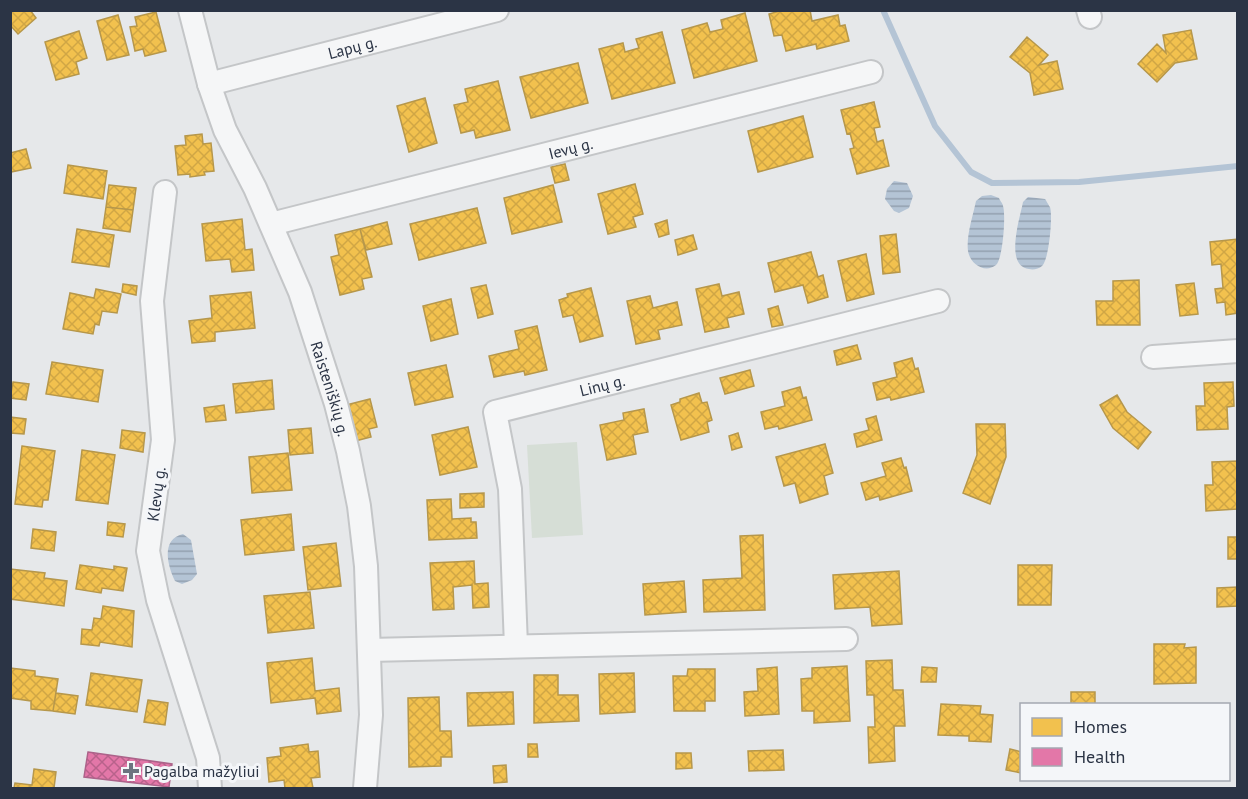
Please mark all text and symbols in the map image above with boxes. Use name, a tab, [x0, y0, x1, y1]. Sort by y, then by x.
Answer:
street label: Lapų g.	[326, 31, 379, 63]
street label: Ievų g.	[546, 133, 595, 163]
street label: Raisteniškių g.	[306, 338, 354, 438]
street label: Linų g.	[577, 370, 627, 400]
street label: Klevų g.	[142, 465, 170, 523]
legend	[1020, 703, 1230, 781]
text: Homes	[1074, 715, 1127, 738]
text: Health	[1074, 745, 1125, 768]
place label: Pagalba mažyliui	[144, 761, 260, 781]
marker: Pagalba mažyliui	[122, 762, 140, 780]

